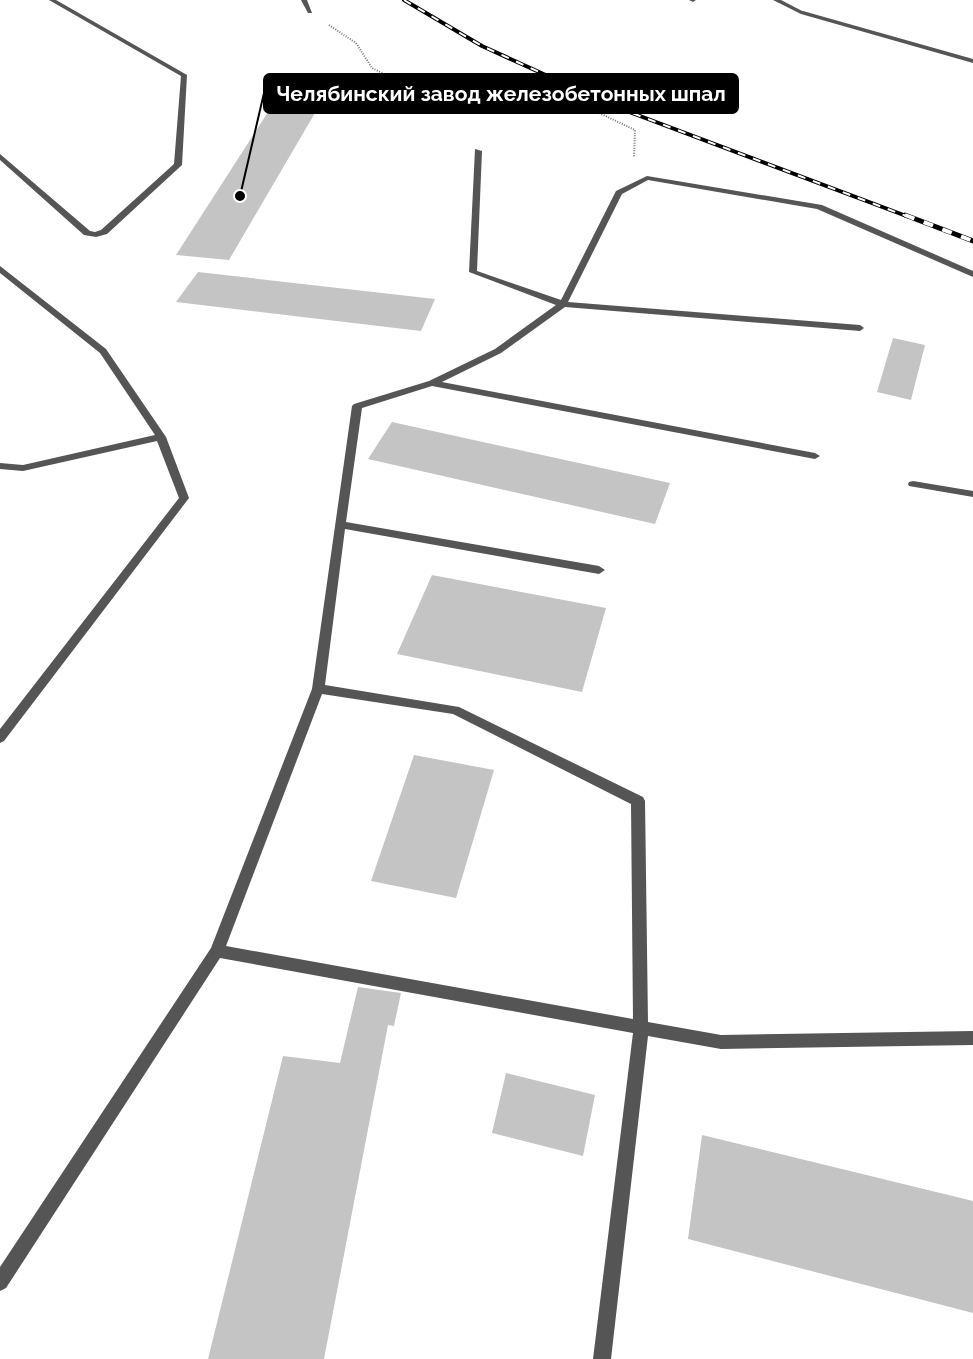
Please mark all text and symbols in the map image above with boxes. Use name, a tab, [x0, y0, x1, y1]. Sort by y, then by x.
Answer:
callout: Челябинский завод железобетонных шпал	[264, 74, 738, 113]
text: Челябинский завод железобетонных шпал	[276, 81, 726, 106]

